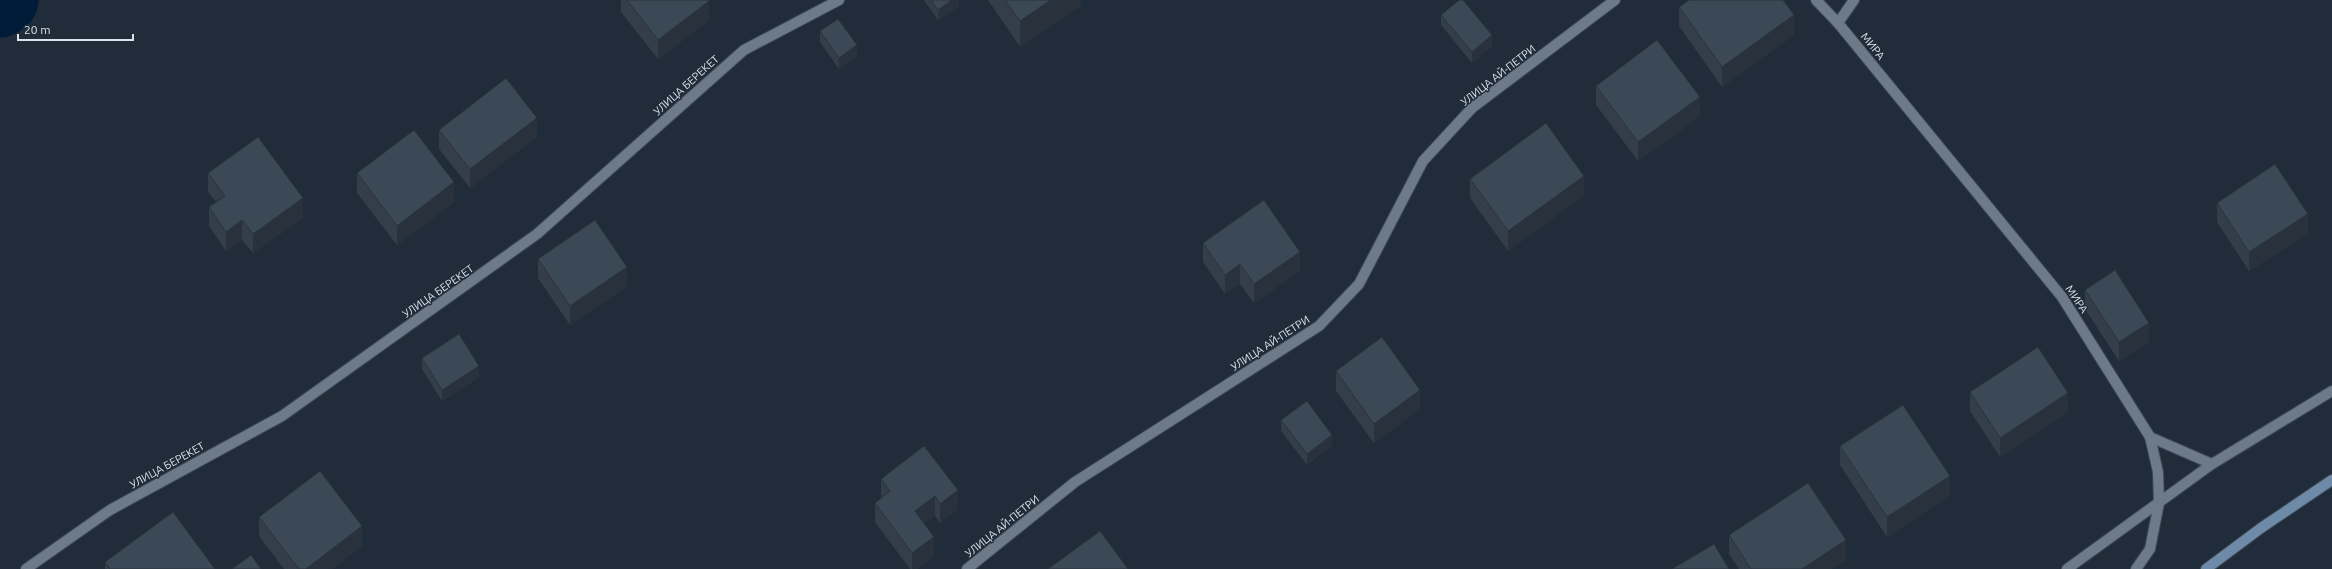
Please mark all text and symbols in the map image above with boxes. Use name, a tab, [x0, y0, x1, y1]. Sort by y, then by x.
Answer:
scale bar	[18, 16, 133, 42]
text: 20 m	[24, 23, 51, 36]
street label: МИРА	[1859, 30, 1888, 62]
street label: УЛИЦА АЙ-ПЕТРИ	[1458, 42, 1538, 108]
street label: УЛИЦА БЕРЕКЕТ	[651, 53, 721, 117]
street label: УЛИЦА БЕРЕКЕТ	[400, 262, 476, 320]
street label: МИРА	[2063, 283, 2091, 316]
street label: УЛИЦА АЙ-ПЕТРИ	[1228, 313, 1312, 373]
street label: УЛИЦА БЕРЕКЕТ	[128, 440, 206, 490]
street label: УЛИЦА АЙ-ПЕТРИ	[963, 493, 1041, 559]

